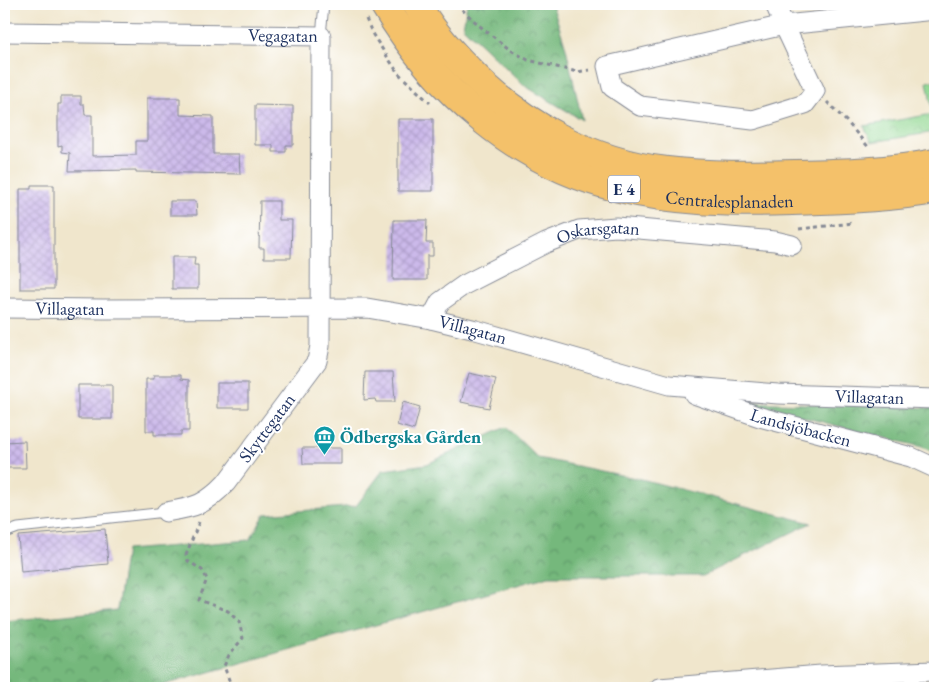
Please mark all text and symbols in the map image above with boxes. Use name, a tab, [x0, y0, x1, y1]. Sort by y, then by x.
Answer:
street label: Vegagatan	[248, 23, 318, 47]
road number: E 4	[608, 175, 640, 202]
street label: Centralesplanaden	[664, 185, 794, 213]
street label: Oskarsgatan	[553, 215, 641, 249]
street label: Villagatan	[35, 296, 105, 320]
street label: Villagatan	[437, 309, 510, 349]
street label: Villagatan	[835, 384, 905, 409]
street label: Skyttegatan	[233, 388, 300, 467]
street label: Landsjöbacken	[747, 402, 854, 452]
museum icon: Ödbergska Gården	[312, 425, 336, 456]
place label: Ödbergska Gården	[340, 425, 481, 448]

